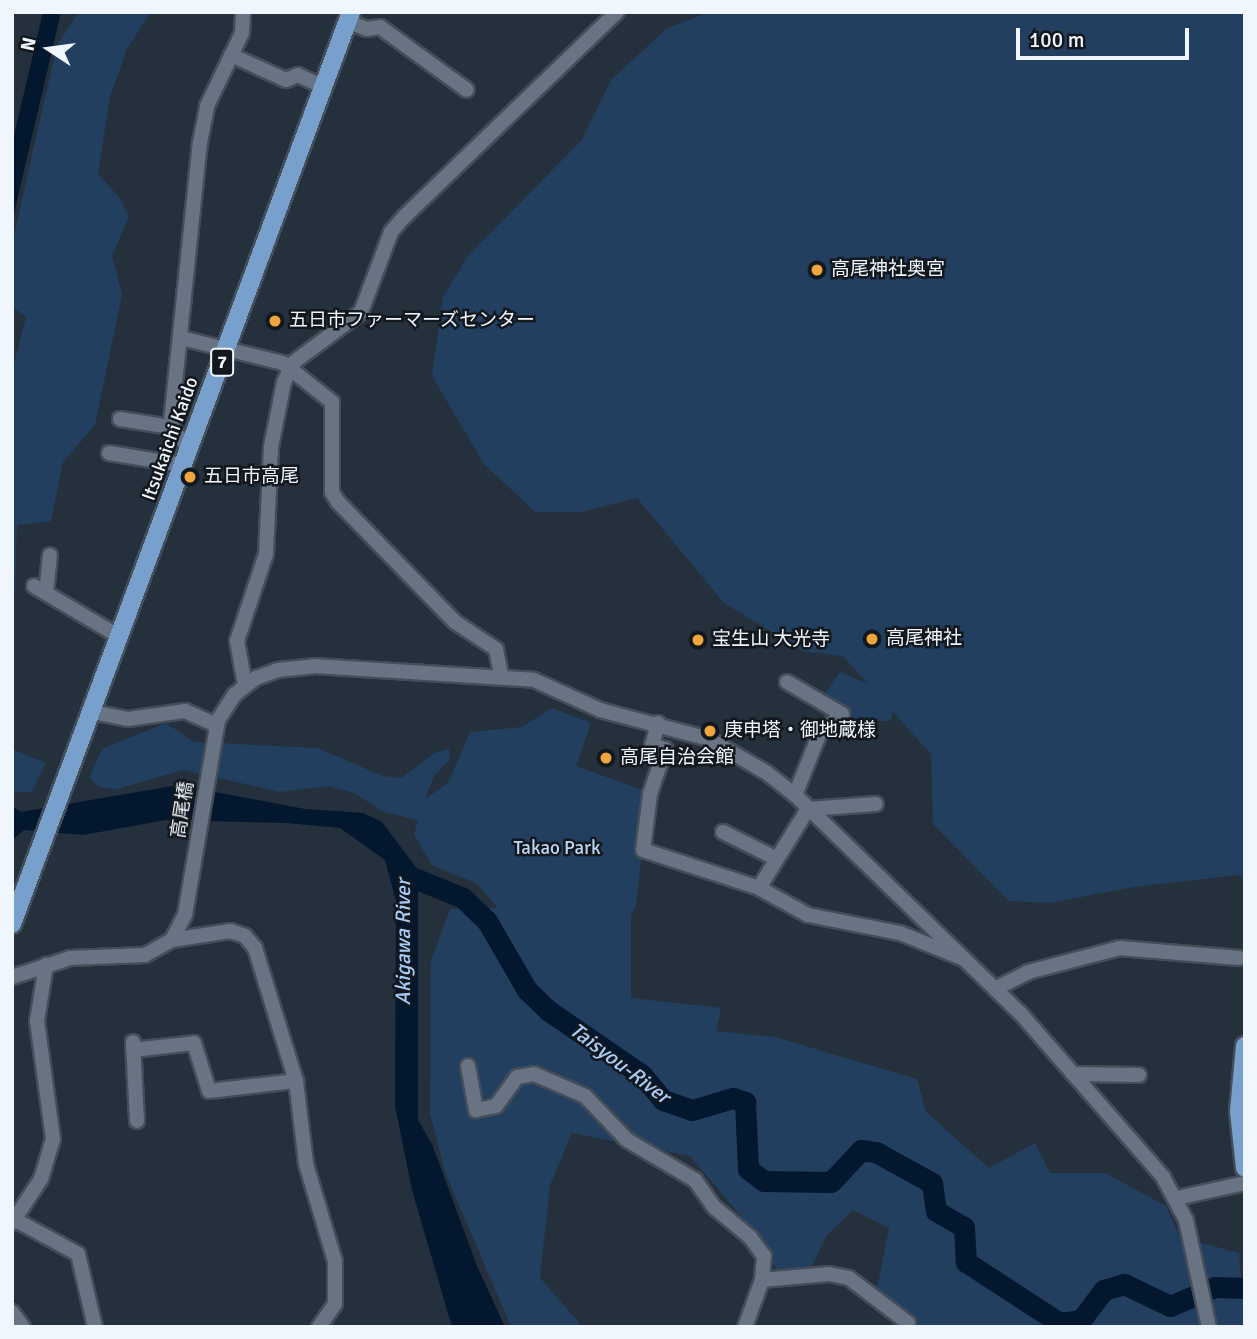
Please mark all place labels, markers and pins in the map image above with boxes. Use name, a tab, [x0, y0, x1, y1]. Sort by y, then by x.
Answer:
place label: 高尾神社奥宮	[831, 259, 945, 281]
marker: 高尾神社奥宮	[809, 262, 825, 278]
place label: 五日市ファーマーズセンター	[289, 310, 536, 332]
marker: 五日市ファーマーズセンター	[267, 313, 283, 329]
place label: 五日市高尾	[204, 466, 299, 488]
marker: 五日市高尾	[182, 469, 198, 485]
place label: 高尾神社	[886, 628, 962, 650]
place label: 宝生山 大光寺	[712, 629, 830, 651]
marker: 高尾神社	[864, 631, 880, 647]
marker: 宝生山 大光寺	[690, 632, 706, 648]
place label: 庚申塔・御地蔵様	[724, 720, 876, 742]
marker: 庚申塔・御地蔵様	[702, 723, 718, 739]
place label: 高尾自治会館	[620, 747, 734, 769]
marker: 高尾自治会館	[598, 750, 614, 766]

